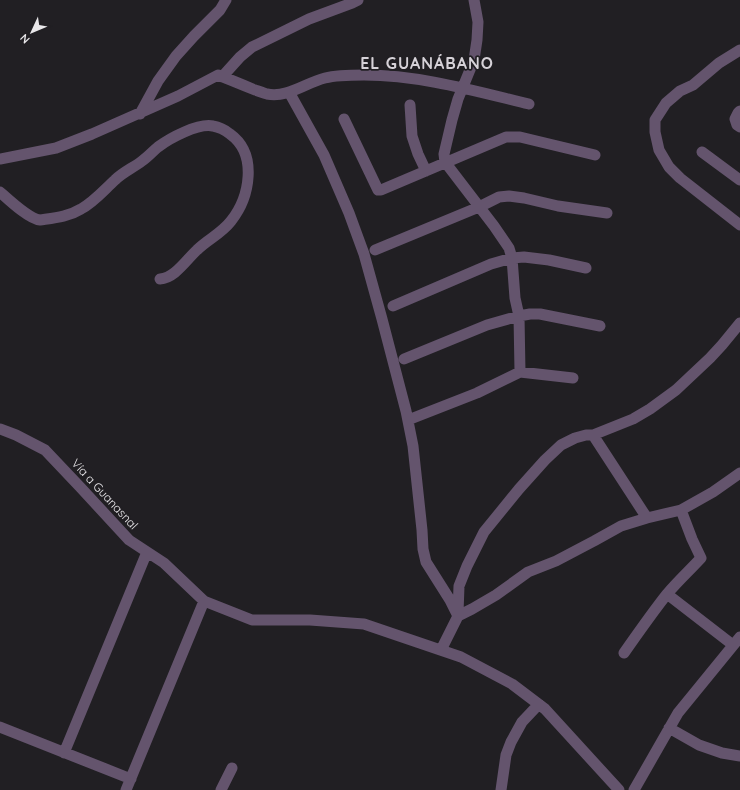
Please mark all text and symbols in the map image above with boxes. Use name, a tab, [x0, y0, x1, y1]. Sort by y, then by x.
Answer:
north arrow	[12, 12, 52, 52]
text: N	[17, 31, 33, 47]
district label: EL GUANÁBANO	[360, 53, 494, 73]
street label: Vía a Guanasnal	[69, 456, 141, 532]

